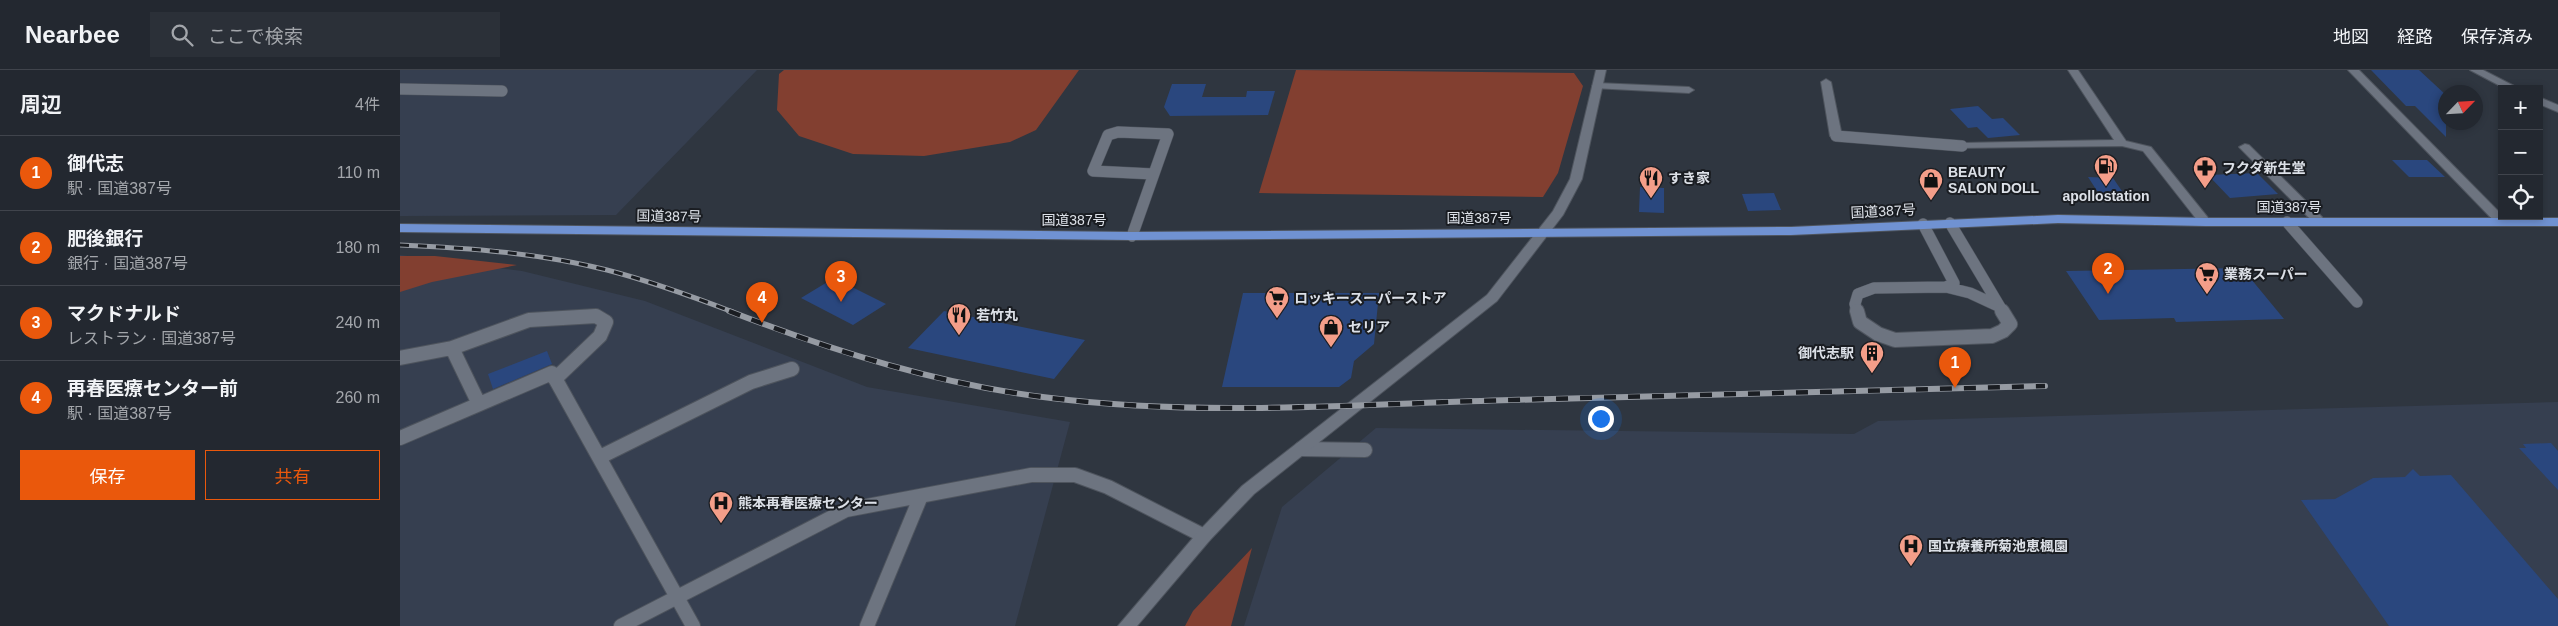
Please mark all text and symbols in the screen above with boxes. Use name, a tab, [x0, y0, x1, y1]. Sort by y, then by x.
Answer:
search box	[150, 12, 500, 57]
text: Nearbee	[25, 21, 120, 48]
icon: search	[168, 21, 196, 49]
text: ここで検索	[208, 26, 303, 47]
text: 地図	[2333, 27, 2369, 47]
text: 経路	[2397, 27, 2433, 47]
text: 保存済み	[2461, 27, 2533, 47]
north arrow	[2438, 85, 2483, 130]
map controls	[2498, 85, 2543, 220]
button: +	[2498, 85, 2543, 130]
text: 周辺	[20, 93, 62, 116]
text: 4件	[355, 96, 380, 113]
button: −	[2498, 130, 2543, 175]
text: 御代志	[67, 153, 124, 174]
fuel station icon: apollostation	[2093, 153, 2119, 187]
pharmacy icon: フクダ新生堂	[2192, 155, 2218, 189]
place label: フクダ新生堂	[2222, 160, 2305, 176]
text: 1	[32, 164, 40, 181]
text: 110 m	[337, 164, 380, 181]
place label: BEAUTY SALON DOLL	[1948, 164, 2039, 196]
restaurant icon: すき家	[1638, 165, 1664, 199]
shop icon: BEAUTY SALON DOLL	[1918, 167, 1944, 201]
place label: すき家	[1668, 170, 1710, 186]
button: locate	[2498, 175, 2543, 220]
text: 駅 · 国道387号	[67, 180, 172, 197]
place label: apollostation	[2062, 188, 2150, 204]
street label: 国道387号	[2256, 199, 2322, 215]
street label: 国道387号	[1850, 201, 1916, 221]
street label: 国道387号	[636, 207, 702, 225]
street label: 国道387号	[1446, 210, 1512, 226]
street label: 国道387号	[1041, 212, 1107, 228]
text: 肥後銀行	[67, 228, 143, 249]
text: 2	[32, 239, 40, 256]
text: 180 m	[336, 239, 380, 256]
pin: 2	[2092, 253, 2124, 294]
text: 銀行 · 国道387号	[67, 255, 188, 272]
pin: 3	[825, 261, 857, 302]
supermarket icon: 業務スーパー	[2194, 261, 2220, 295]
place label: 業務スーパー	[2224, 266, 2308, 282]
pin: 4	[746, 282, 778, 323]
supermarket icon: ロッキースーパーストア	[1264, 285, 1290, 319]
place label: ロッキースーパーストア	[1294, 290, 1446, 306]
restaurant icon: 若竹丸	[946, 302, 972, 336]
text: マクドナルド	[67, 303, 181, 324]
place label: 若竹丸	[976, 307, 1018, 323]
text: 3	[32, 314, 40, 331]
text: 240 m	[336, 314, 380, 331]
shop icon: セリア	[1318, 314, 1344, 348]
place label: セリア	[1348, 319, 1390, 335]
text: レストラン · 国道387号	[67, 330, 236, 347]
building icon: 御代志駅	[1859, 340, 1885, 374]
place label: 御代志駅	[1798, 345, 1854, 361]
pin: 1	[1939, 347, 1971, 388]
text: 再春医療センター前	[67, 378, 238, 399]
text: 4	[32, 389, 40, 406]
text: 260 m	[336, 389, 380, 406]
text: 駅 · 国道387号	[67, 405, 172, 422]
your location	[1588, 406, 1614, 432]
button: 保存	[20, 450, 195, 500]
button: 共有	[205, 450, 380, 500]
hospital icon: 熊本再春医療センター	[708, 490, 734, 524]
place label: 熊本再春医療センター	[738, 495, 878, 511]
hospital icon: 国立療養所菊池恵楓園	[1898, 533, 1924, 567]
place label: 国立療養所菊池恵楓園	[1928, 538, 2068, 554]

